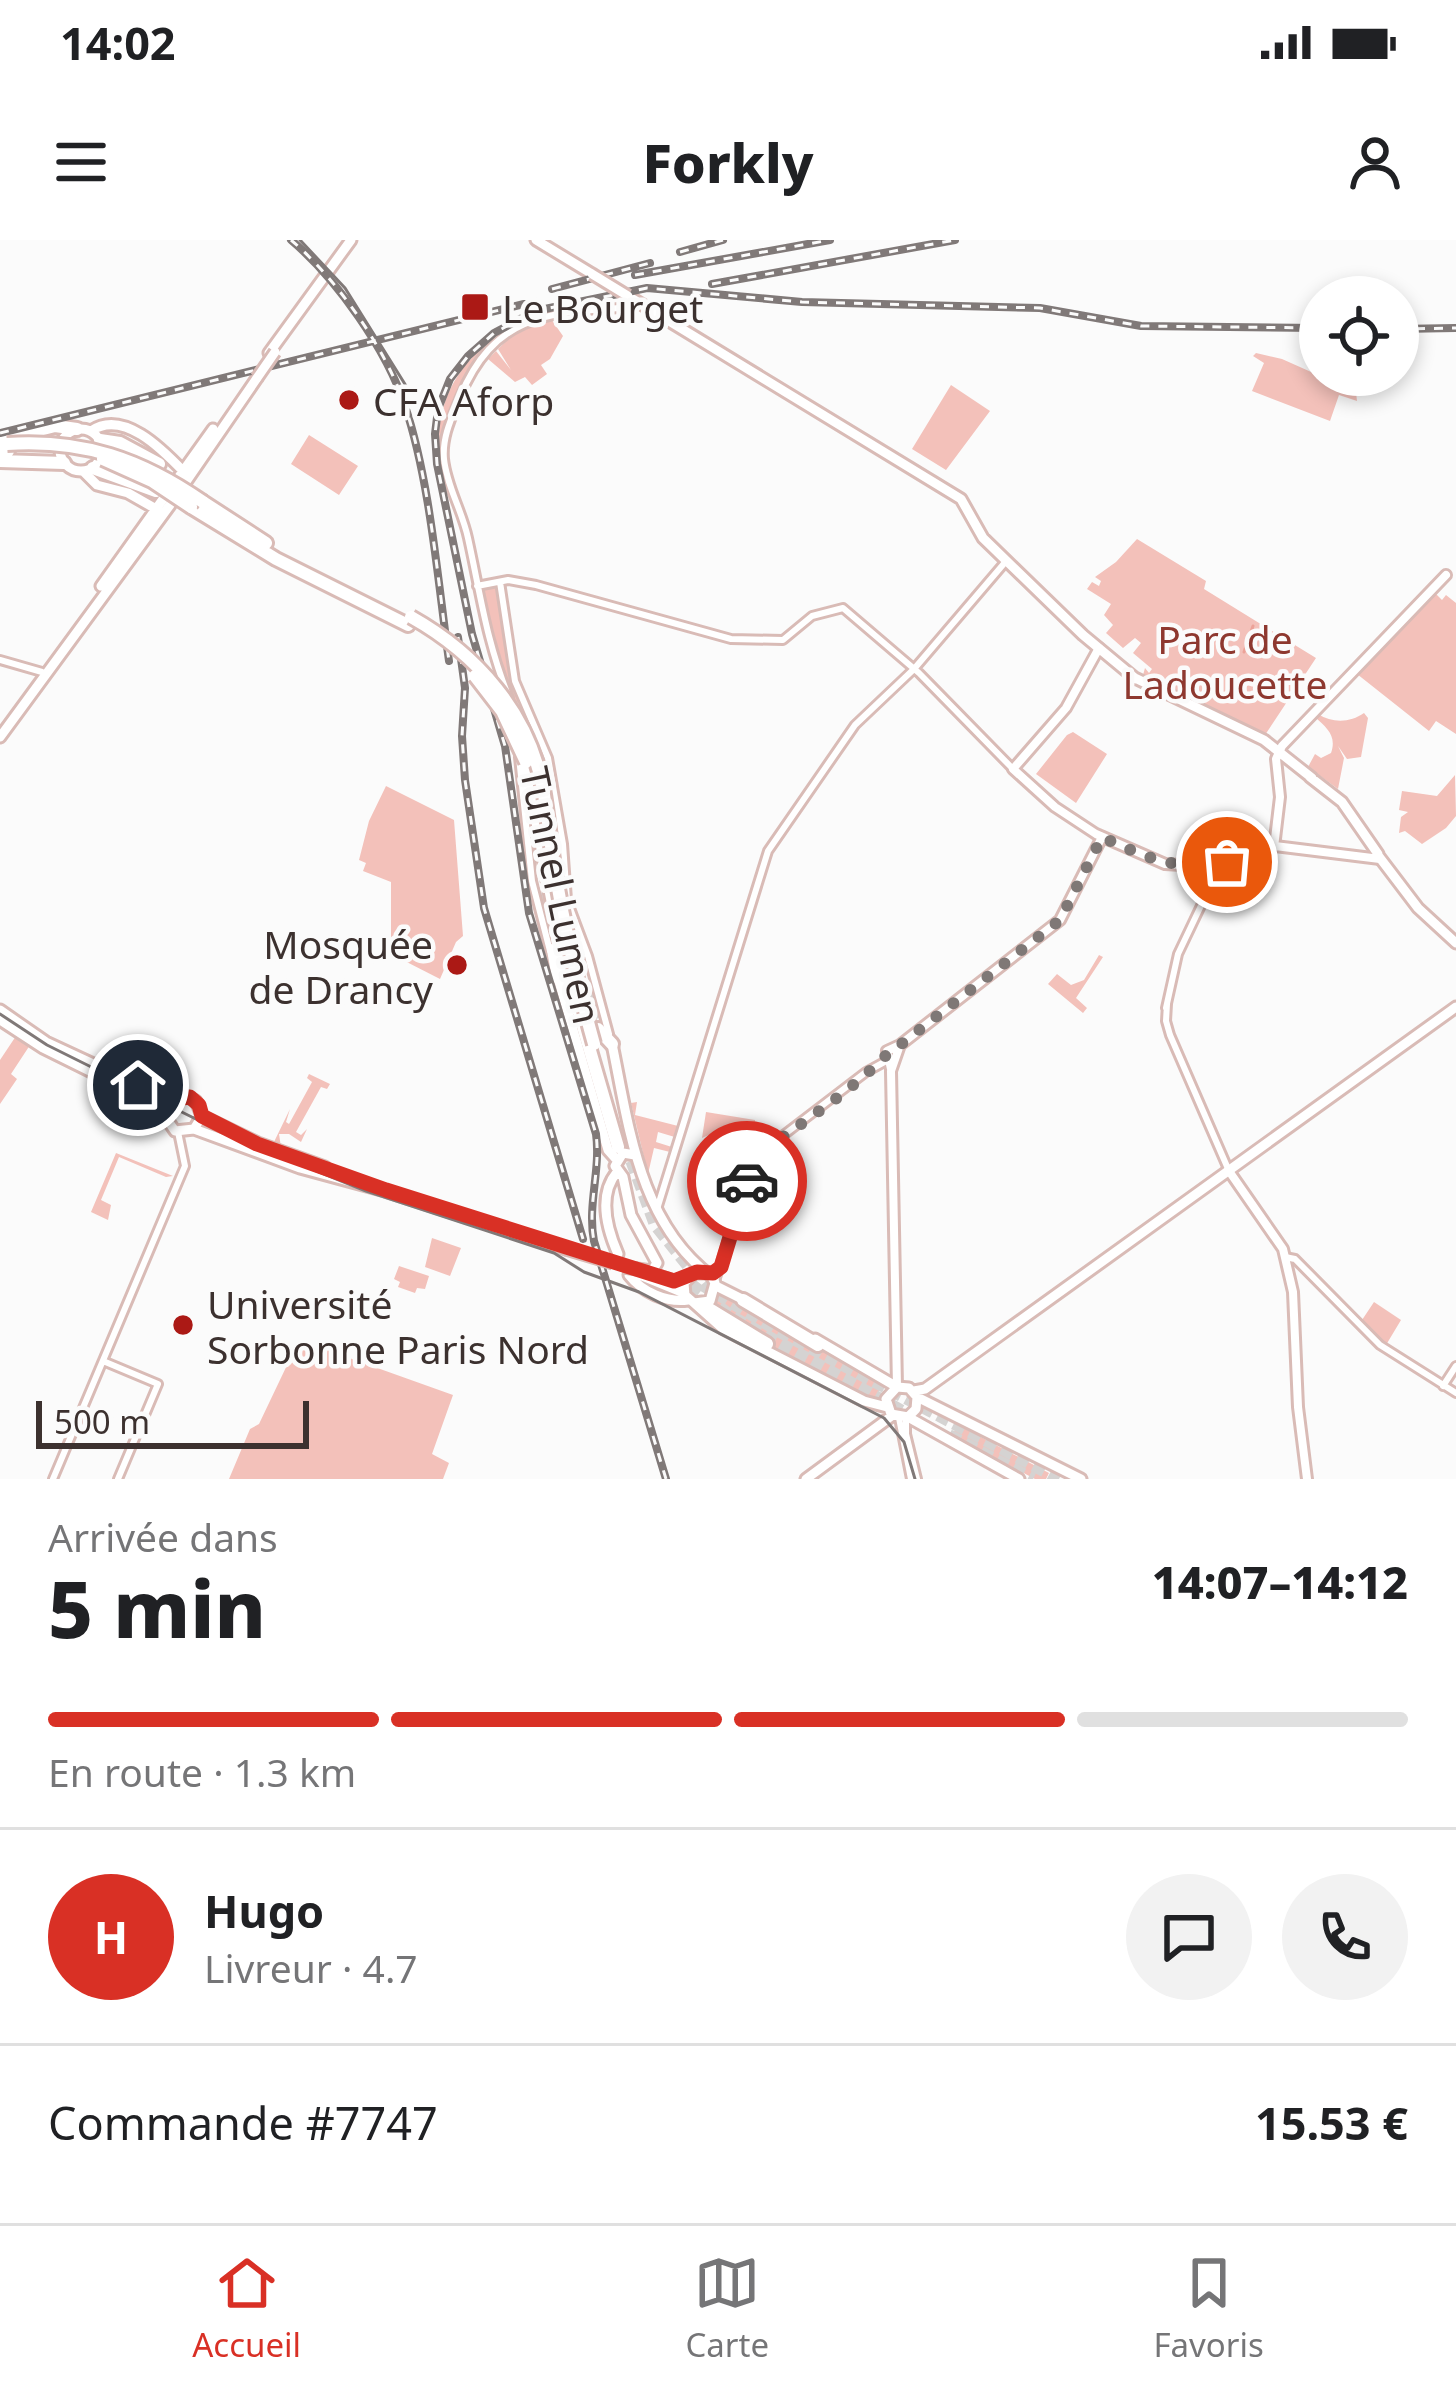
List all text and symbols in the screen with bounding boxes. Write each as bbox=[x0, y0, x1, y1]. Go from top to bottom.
text: 14:02 bbox=[60, 12, 176, 73]
text: Forkly bbox=[642, 125, 814, 199]
icon: menu bbox=[48, 129, 114, 195]
icon: person bbox=[1342, 129, 1408, 195]
map controls bbox=[1299, 276, 1419, 396]
button: locate bbox=[1299, 276, 1419, 396]
place label: Le Bourget bbox=[502, 281, 703, 334]
marker: Le Bourget bbox=[459, 291, 491, 323]
place label: CFA Aforp bbox=[373, 374, 554, 427]
marker: CFA Aforp bbox=[336, 387, 362, 413]
park label: Parc de Ladoucette bbox=[1123, 612, 1327, 710]
street label: Tunnel Lumen bbox=[509, 762, 615, 1028]
pin bbox=[1176, 811, 1278, 913]
icon: bag bbox=[1194, 829, 1260, 895]
place label: Mosquée de Drancy bbox=[248, 917, 433, 1015]
marker: Mosquée de Drancy bbox=[444, 952, 470, 978]
pin bbox=[87, 1034, 189, 1136]
icon: home bbox=[105, 1052, 171, 1118]
courier bbox=[687, 1121, 807, 1241]
icon: car bbox=[714, 1148, 780, 1214]
place label: Université Sorbonne Paris Nord bbox=[207, 1277, 589, 1375]
marker: Université Sorbonne Paris Nord bbox=[170, 1312, 196, 1338]
scale bar bbox=[36, 1395, 309, 1448]
text: 500 m bbox=[54, 1399, 150, 1444]
text: Arrivée dans bbox=[48, 1510, 278, 1563]
text: 14:07–14:12 bbox=[1152, 1551, 1408, 1612]
text: 5 min bbox=[48, 1555, 266, 1661]
text: En route · 1.3 km bbox=[48, 1745, 356, 1798]
button: chat bbox=[1126, 1874, 1252, 2000]
button: phone bbox=[1282, 1874, 1408, 2000]
text: Hugo bbox=[204, 1880, 324, 1941]
text: H bbox=[94, 1906, 128, 1967]
text: Livreur · 4.7 bbox=[204, 1941, 418, 1994]
text: Commande #7747 bbox=[48, 2092, 438, 2153]
text: 15.53 € bbox=[1255, 2092, 1408, 2153]
tab: Accueil bbox=[192, 2250, 301, 2367]
tab: Carte bbox=[685, 2250, 769, 2367]
tab: Favoris bbox=[1153, 2250, 1264, 2367]

